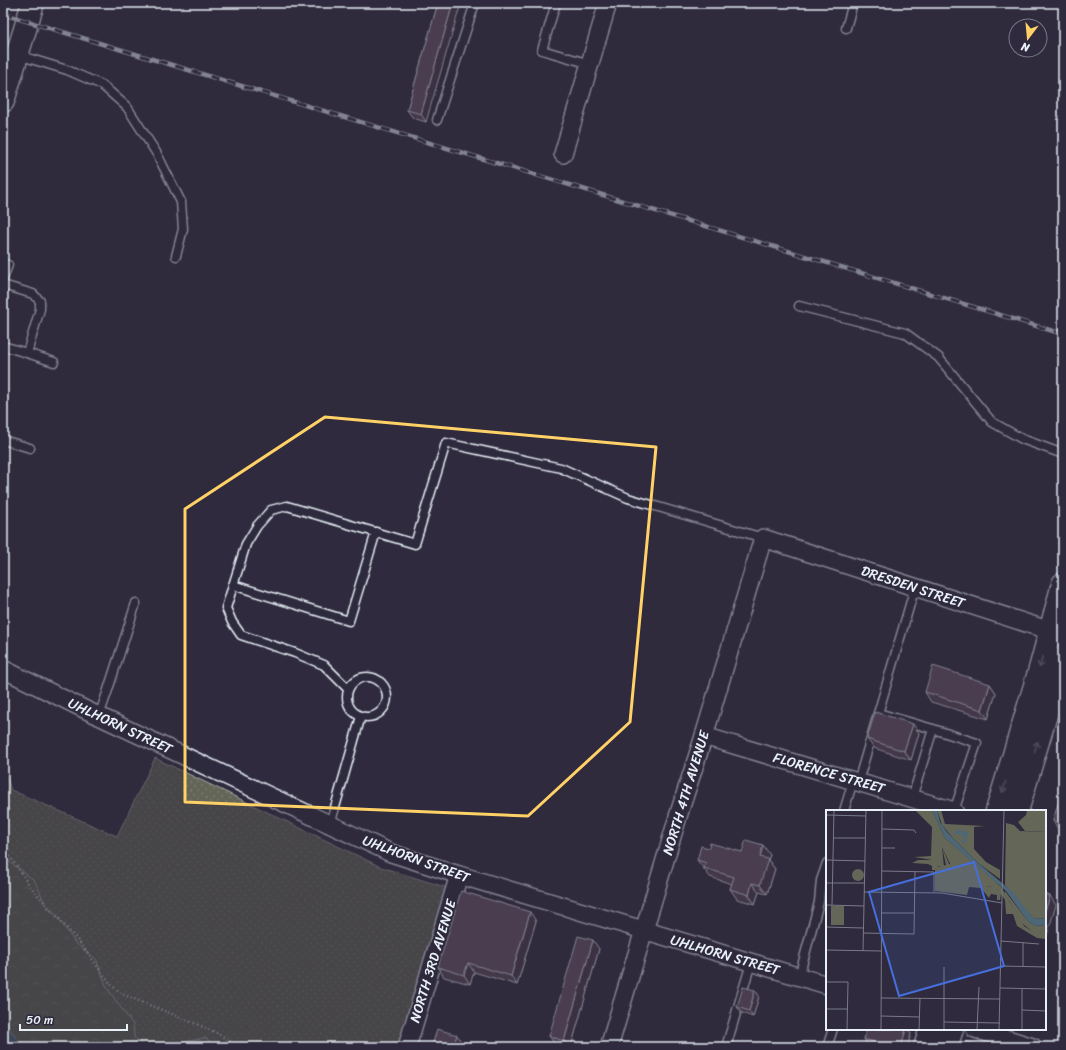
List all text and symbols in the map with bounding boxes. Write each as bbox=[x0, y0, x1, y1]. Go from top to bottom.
north arrow bbox=[1008, 18, 1048, 58]
text: N bbox=[1019, 37, 1033, 58]
street label: DRESDEN STREET bbox=[858, 558, 969, 616]
one-way arrow bbox=[1037, 656, 1045, 669]
street label: UHLHORN STREET bbox=[64, 691, 177, 762]
street label: NORTH 4TH AVENUE bbox=[655, 726, 717, 858]
one-way arrow bbox=[1033, 741, 1040, 754]
street label: FLORENCE STREET bbox=[770, 745, 889, 801]
one-way arrow bbox=[1000, 780, 1007, 793]
inset map bbox=[826, 810, 1046, 1030]
street label: UHLHORN STREET bbox=[359, 828, 474, 890]
street label: NORTH 3RD AVENUE bbox=[402, 895, 464, 1026]
street label: UHLHORN STREET bbox=[667, 927, 784, 983]
scale bar bbox=[20, 1006, 127, 1032]
text: 50 m bbox=[26, 1009, 53, 1031]

